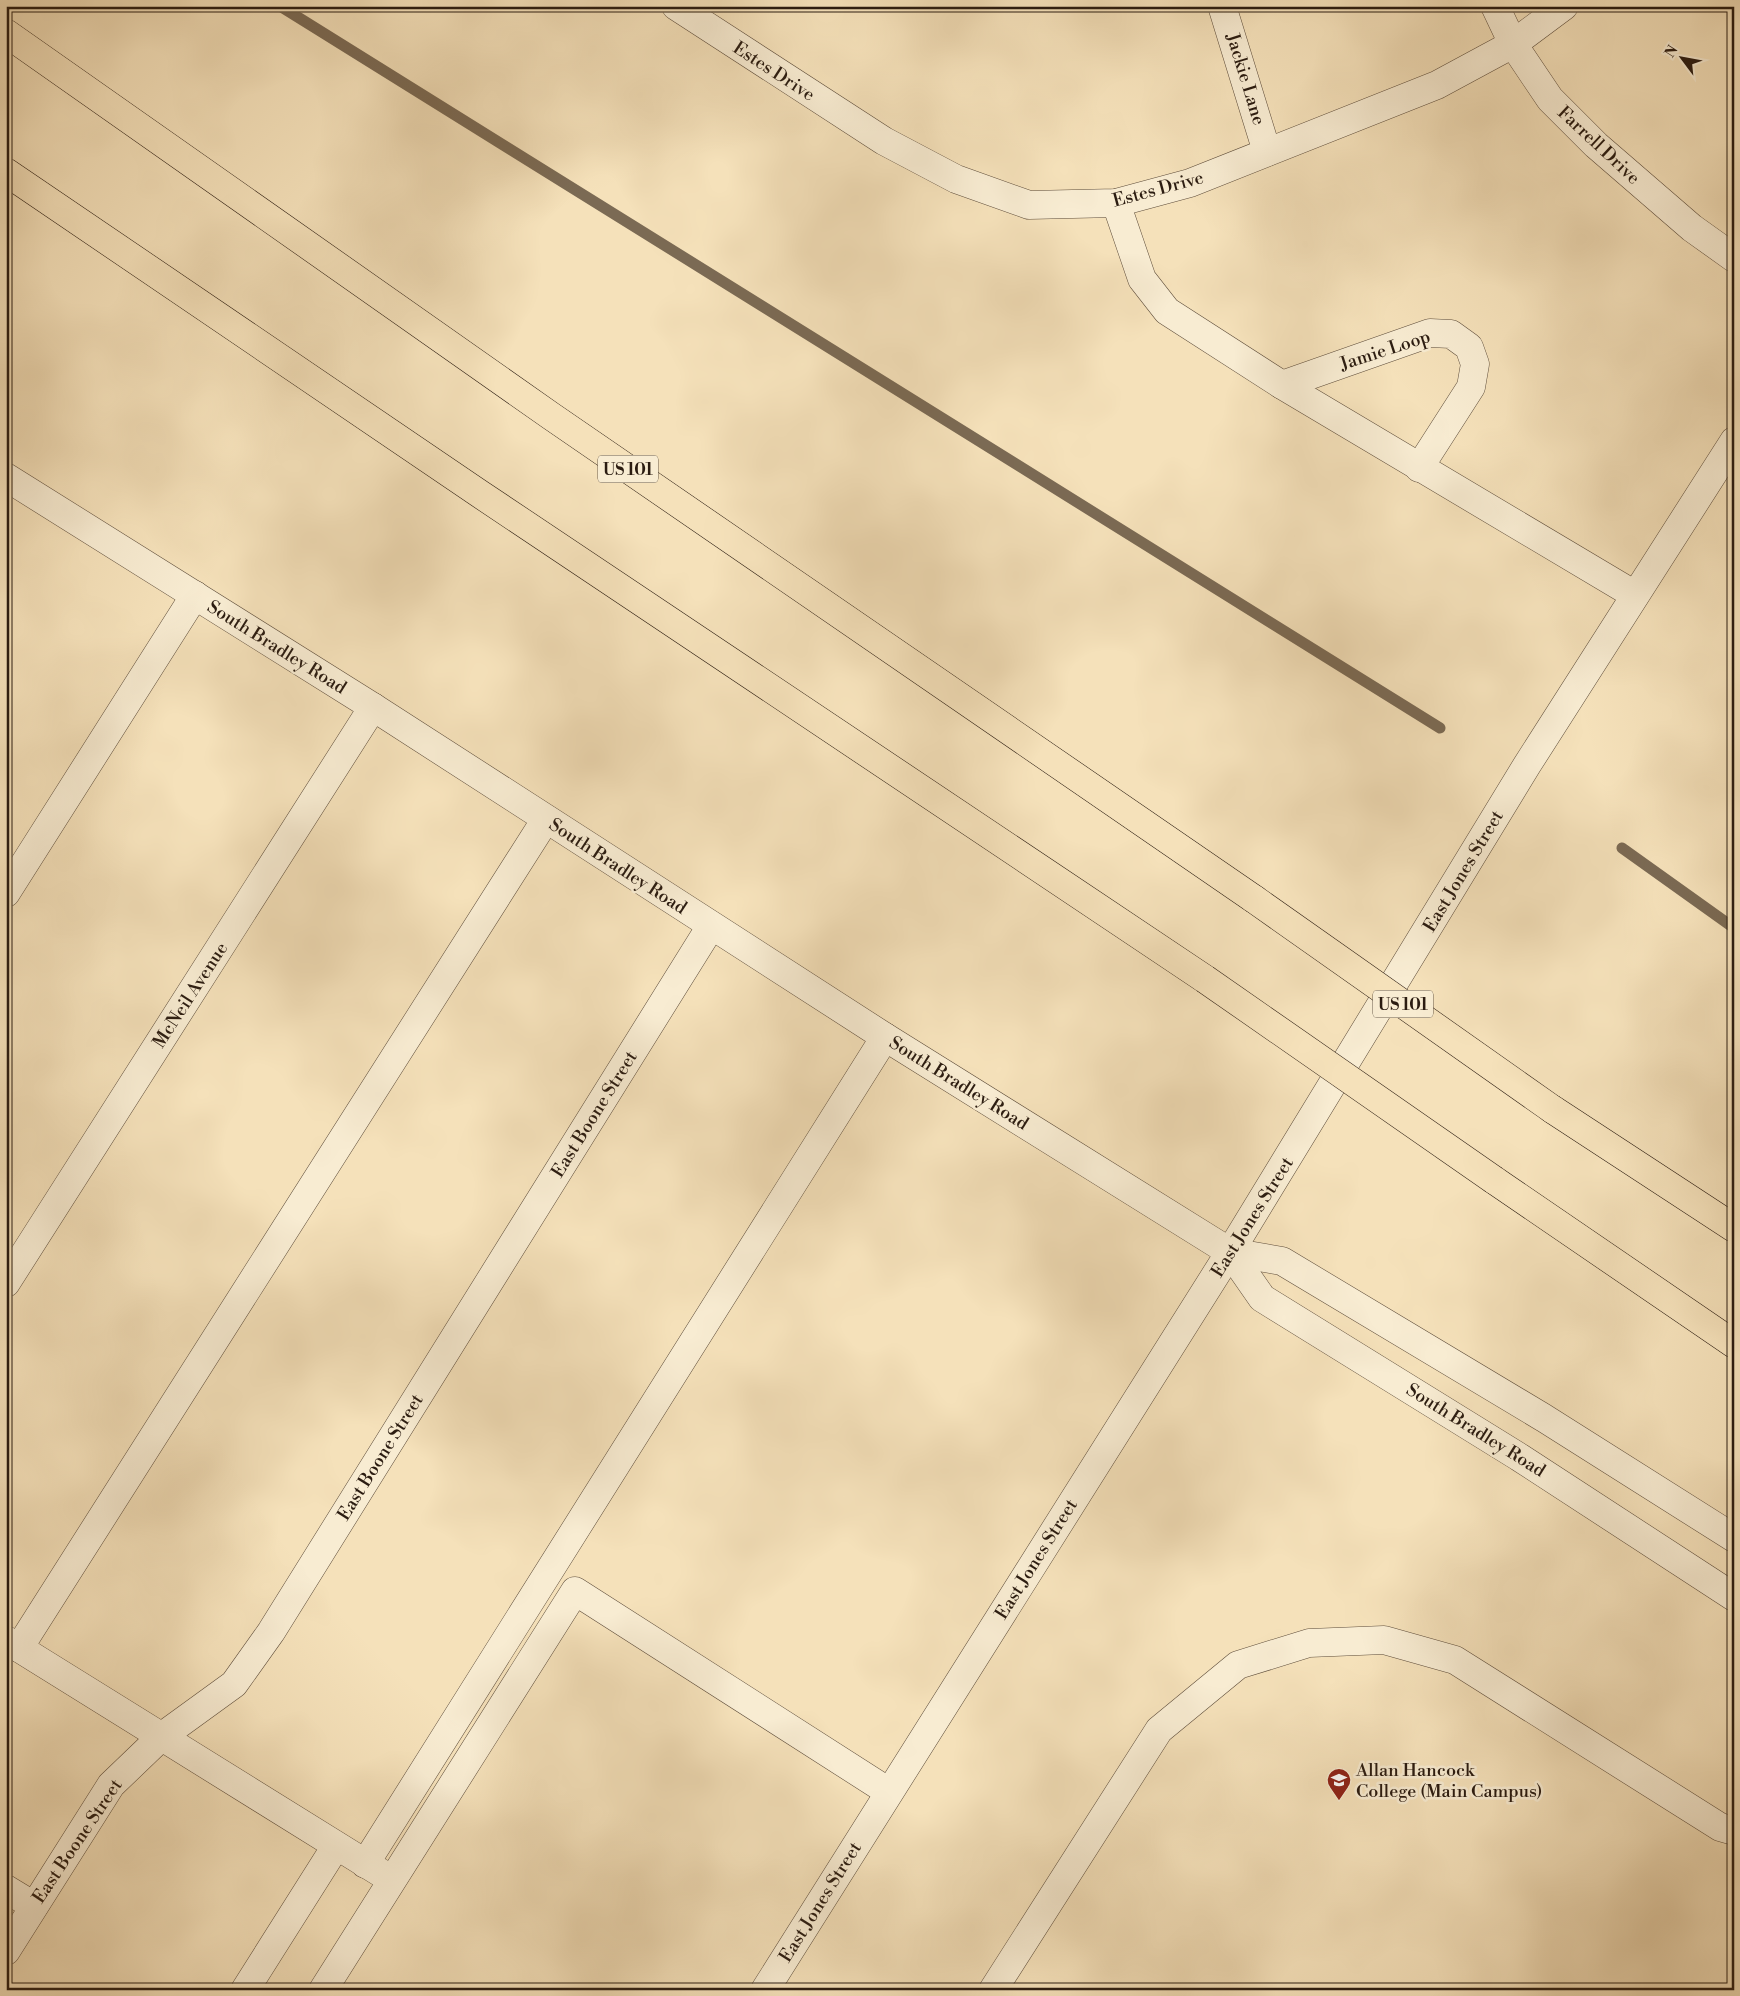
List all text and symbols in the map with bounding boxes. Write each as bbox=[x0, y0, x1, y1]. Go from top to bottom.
street label: Jackie Lane bbox=[1220, 29, 1270, 128]
north arrow bbox=[1658, 32, 1708, 82]
street label: Estes Drive bbox=[728, 36, 819, 106]
text: N bbox=[1661, 42, 1682, 61]
street label: Farrell Drive bbox=[1552, 101, 1645, 190]
street label: Estes Drive bbox=[1110, 166, 1206, 213]
street label: Jamie Loop bbox=[1336, 325, 1433, 376]
road number: US 101 bbox=[598, 456, 658, 482]
street label: South Bradley Road bbox=[203, 595, 351, 700]
street label: East Jones Street bbox=[1418, 806, 1509, 936]
street label: South Bradley Road bbox=[544, 813, 692, 920]
street label: McNeil Avenue bbox=[148, 938, 233, 1053]
road number: US 101 bbox=[1373, 991, 1433, 1018]
street label: South Bradley Road bbox=[885, 1031, 1033, 1136]
street label: East Boone Street bbox=[546, 1046, 643, 1182]
street label: East Jones Street bbox=[1206, 1152, 1299, 1282]
street label: South Bradley Road bbox=[1402, 1378, 1550, 1483]
street label: East Boone Street bbox=[332, 1389, 429, 1525]
street label: East Jones Street bbox=[990, 1494, 1083, 1624]
place label: Allan Hancock College (Main Campus) bbox=[1355, 1759, 1542, 1803]
school or university icon: Allan Hancock College (Main Campus) bbox=[1326, 1767, 1352, 1801]
street label: East Boone Street bbox=[27, 1774, 128, 1908]
street label: East Jones Street bbox=[774, 1837, 867, 1967]

